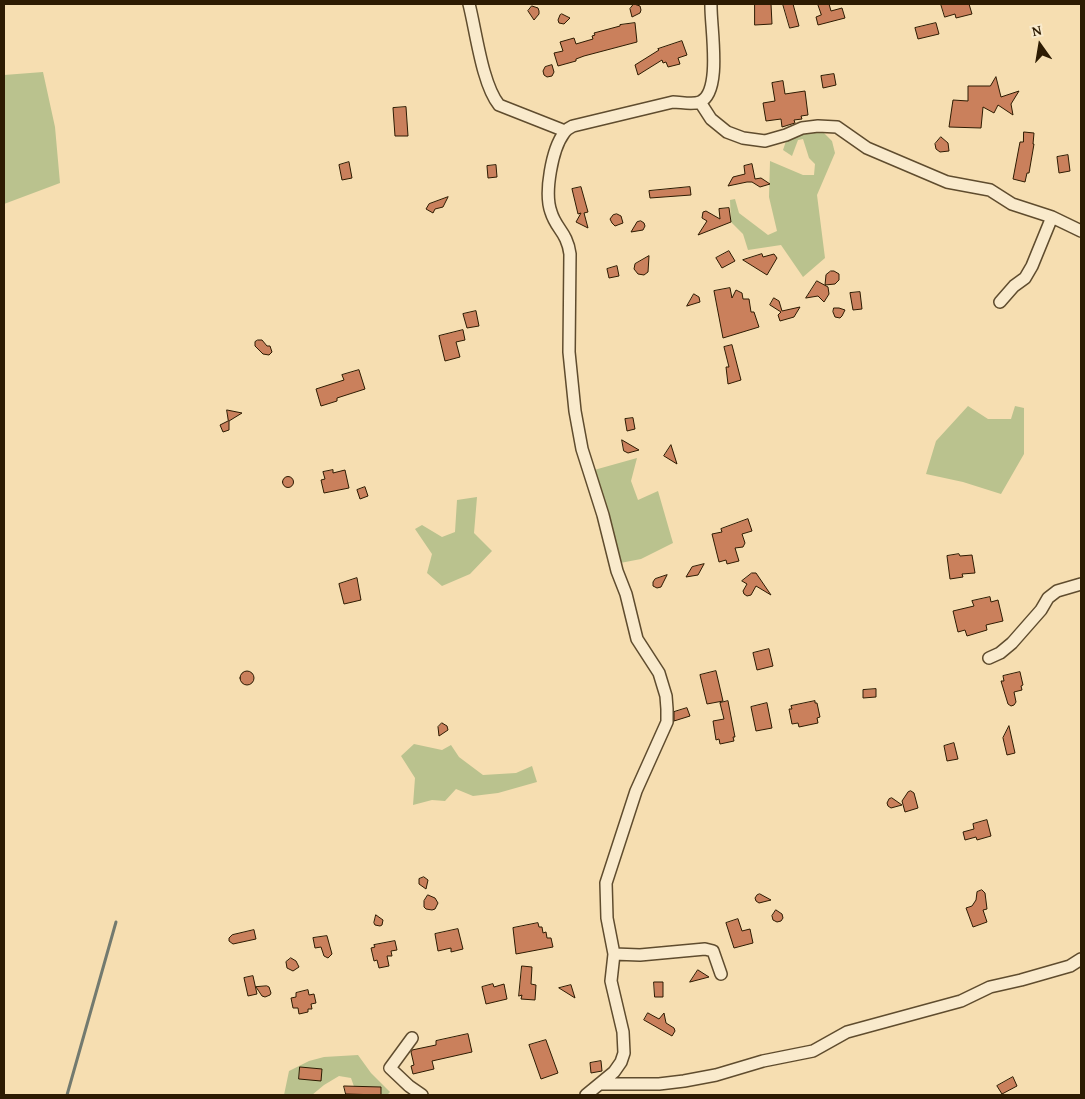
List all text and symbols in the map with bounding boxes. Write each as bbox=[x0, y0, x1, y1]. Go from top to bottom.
north arrow bbox=[1015, 20, 1065, 70]
text: N bbox=[1030, 20, 1043, 41]

